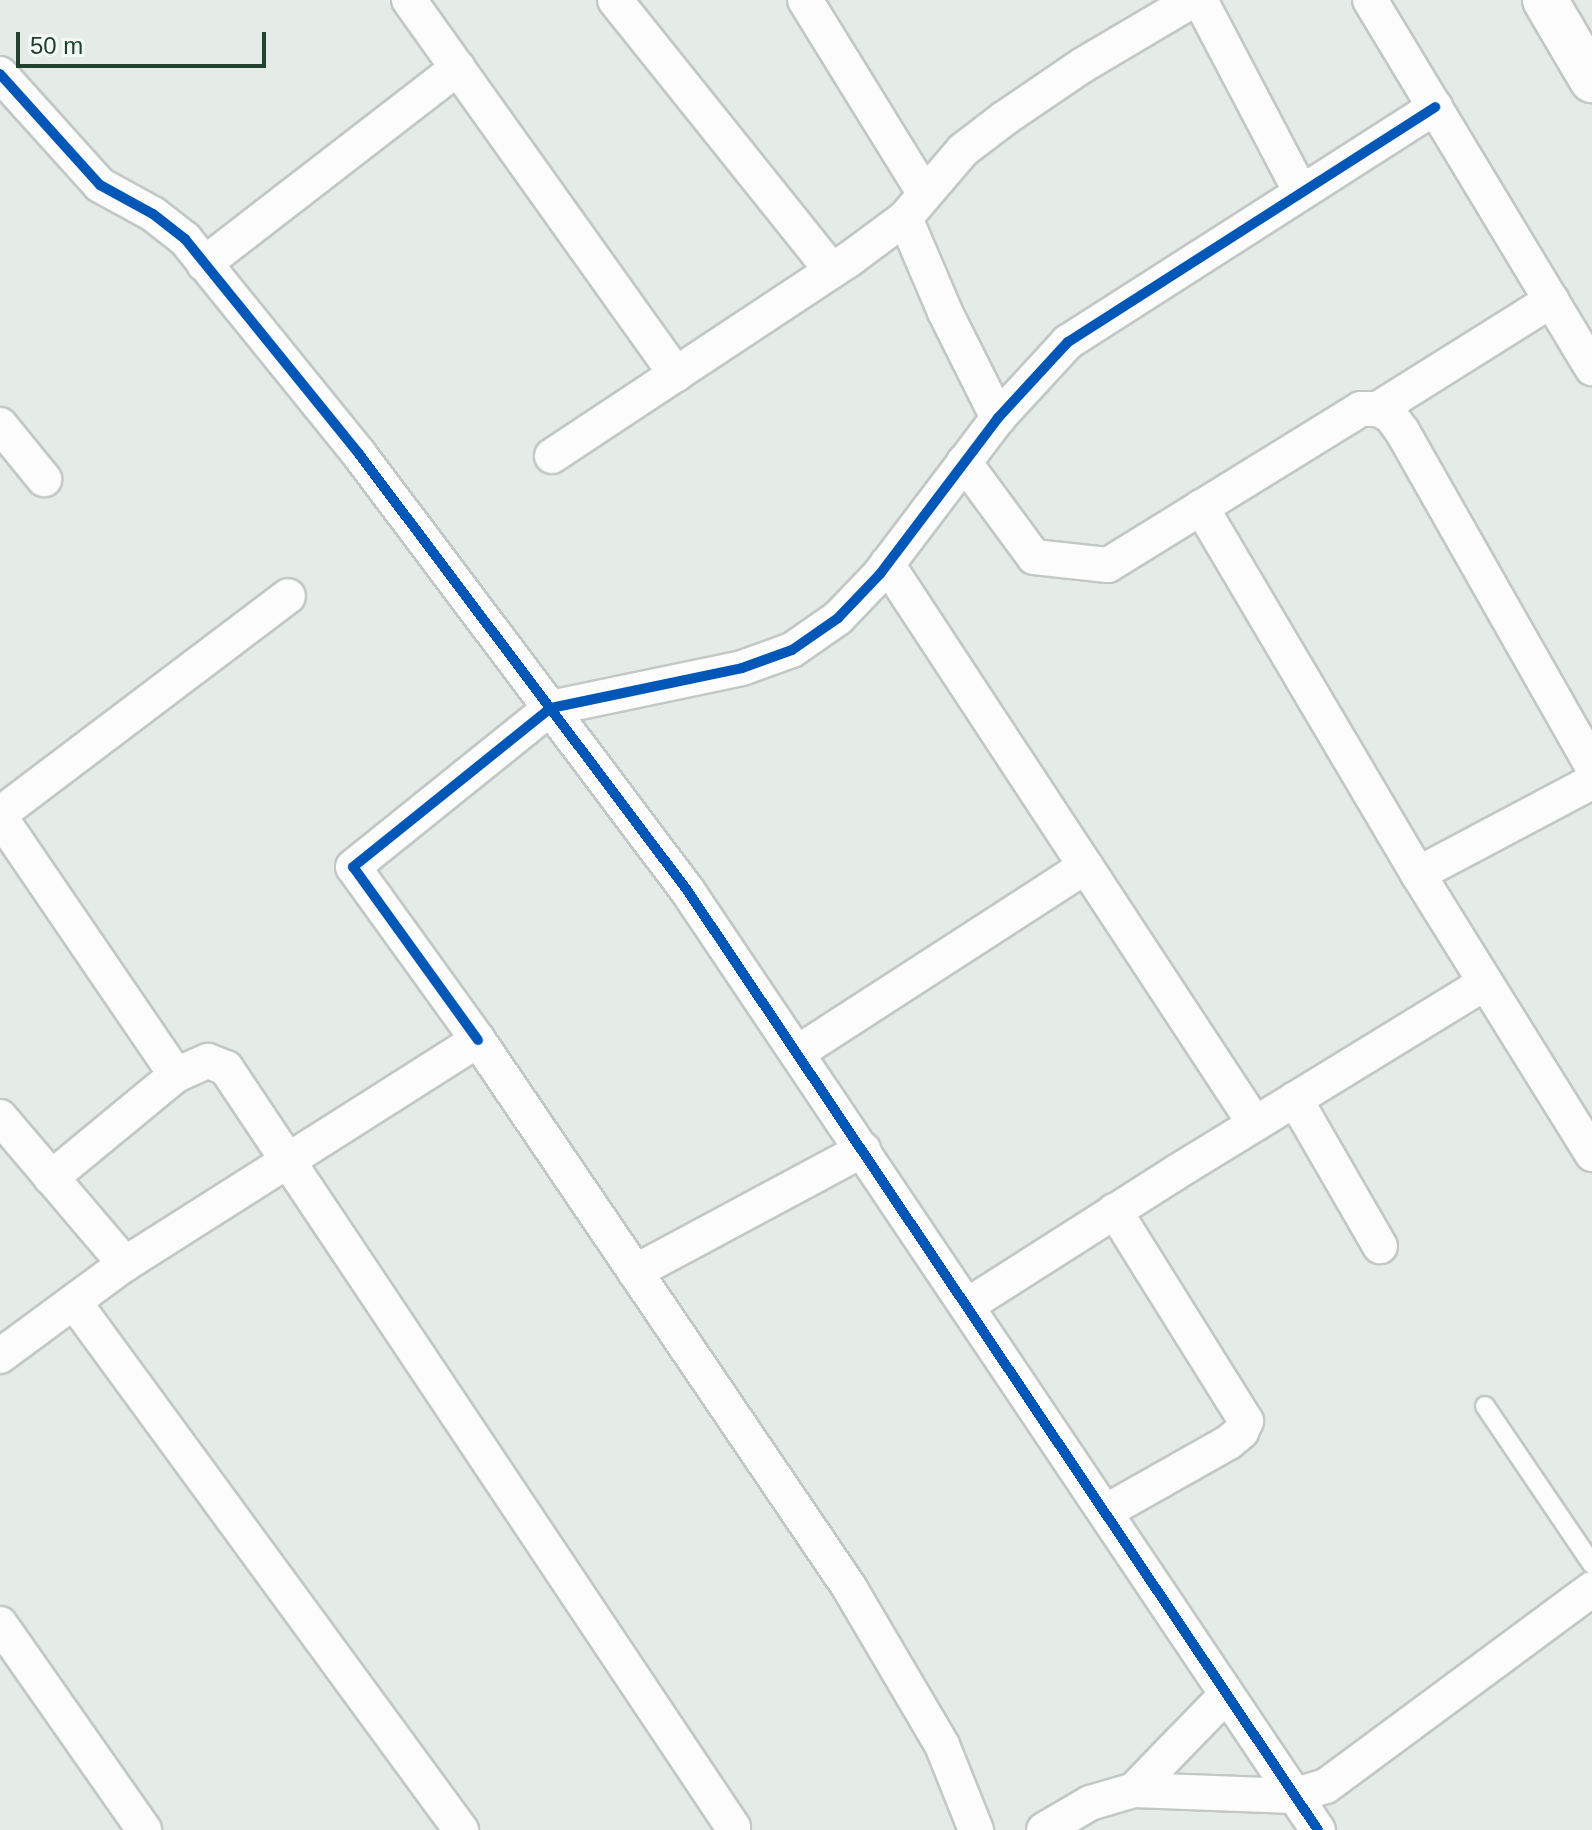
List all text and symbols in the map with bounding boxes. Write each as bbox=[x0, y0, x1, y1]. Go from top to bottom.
scale bar bbox=[20, 16, 270, 66]
text: 50 m bbox=[30, 32, 83, 59]

